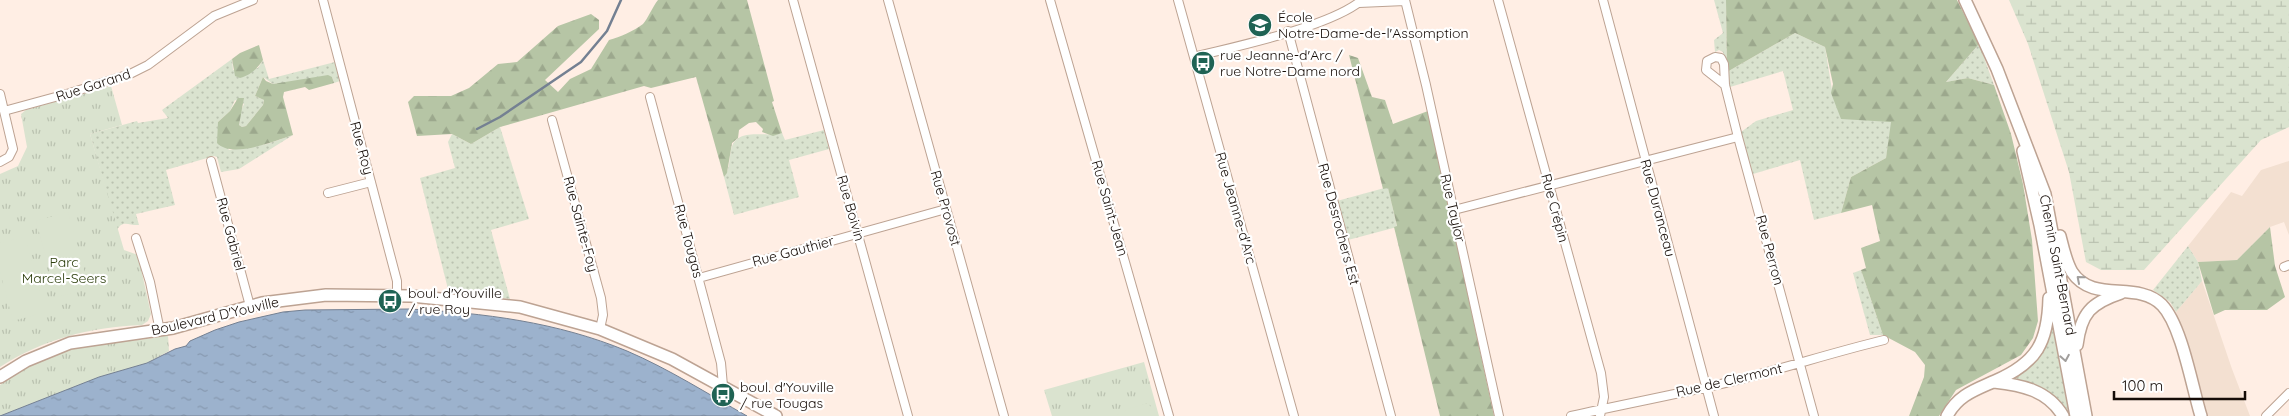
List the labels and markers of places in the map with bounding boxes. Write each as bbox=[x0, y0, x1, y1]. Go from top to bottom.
place label: École Notre-Dame-de-l'Assomption bbox=[1278, 8, 1469, 42]
school or university icon: École Notre-Dame-de-l'Assomption bbox=[1247, 12, 1273, 38]
place label: rue Jeanne-d'Arc / rue Notre-Dame nord bbox=[1220, 46, 1360, 80]
bus stop icon: rue Jeanne-d'Arc / rue Notre-Dame nord bbox=[1190, 50, 1216, 76]
place label: boul. d'Youville / rue Roy bbox=[408, 284, 502, 318]
bus stop icon: boul. d'Youville / rue Roy bbox=[377, 288, 403, 314]
place label: boul. d'Youville / rue Tougas bbox=[740, 378, 834, 412]
bus stop icon: boul. d'Youville / rue Tougas bbox=[710, 382, 736, 408]

